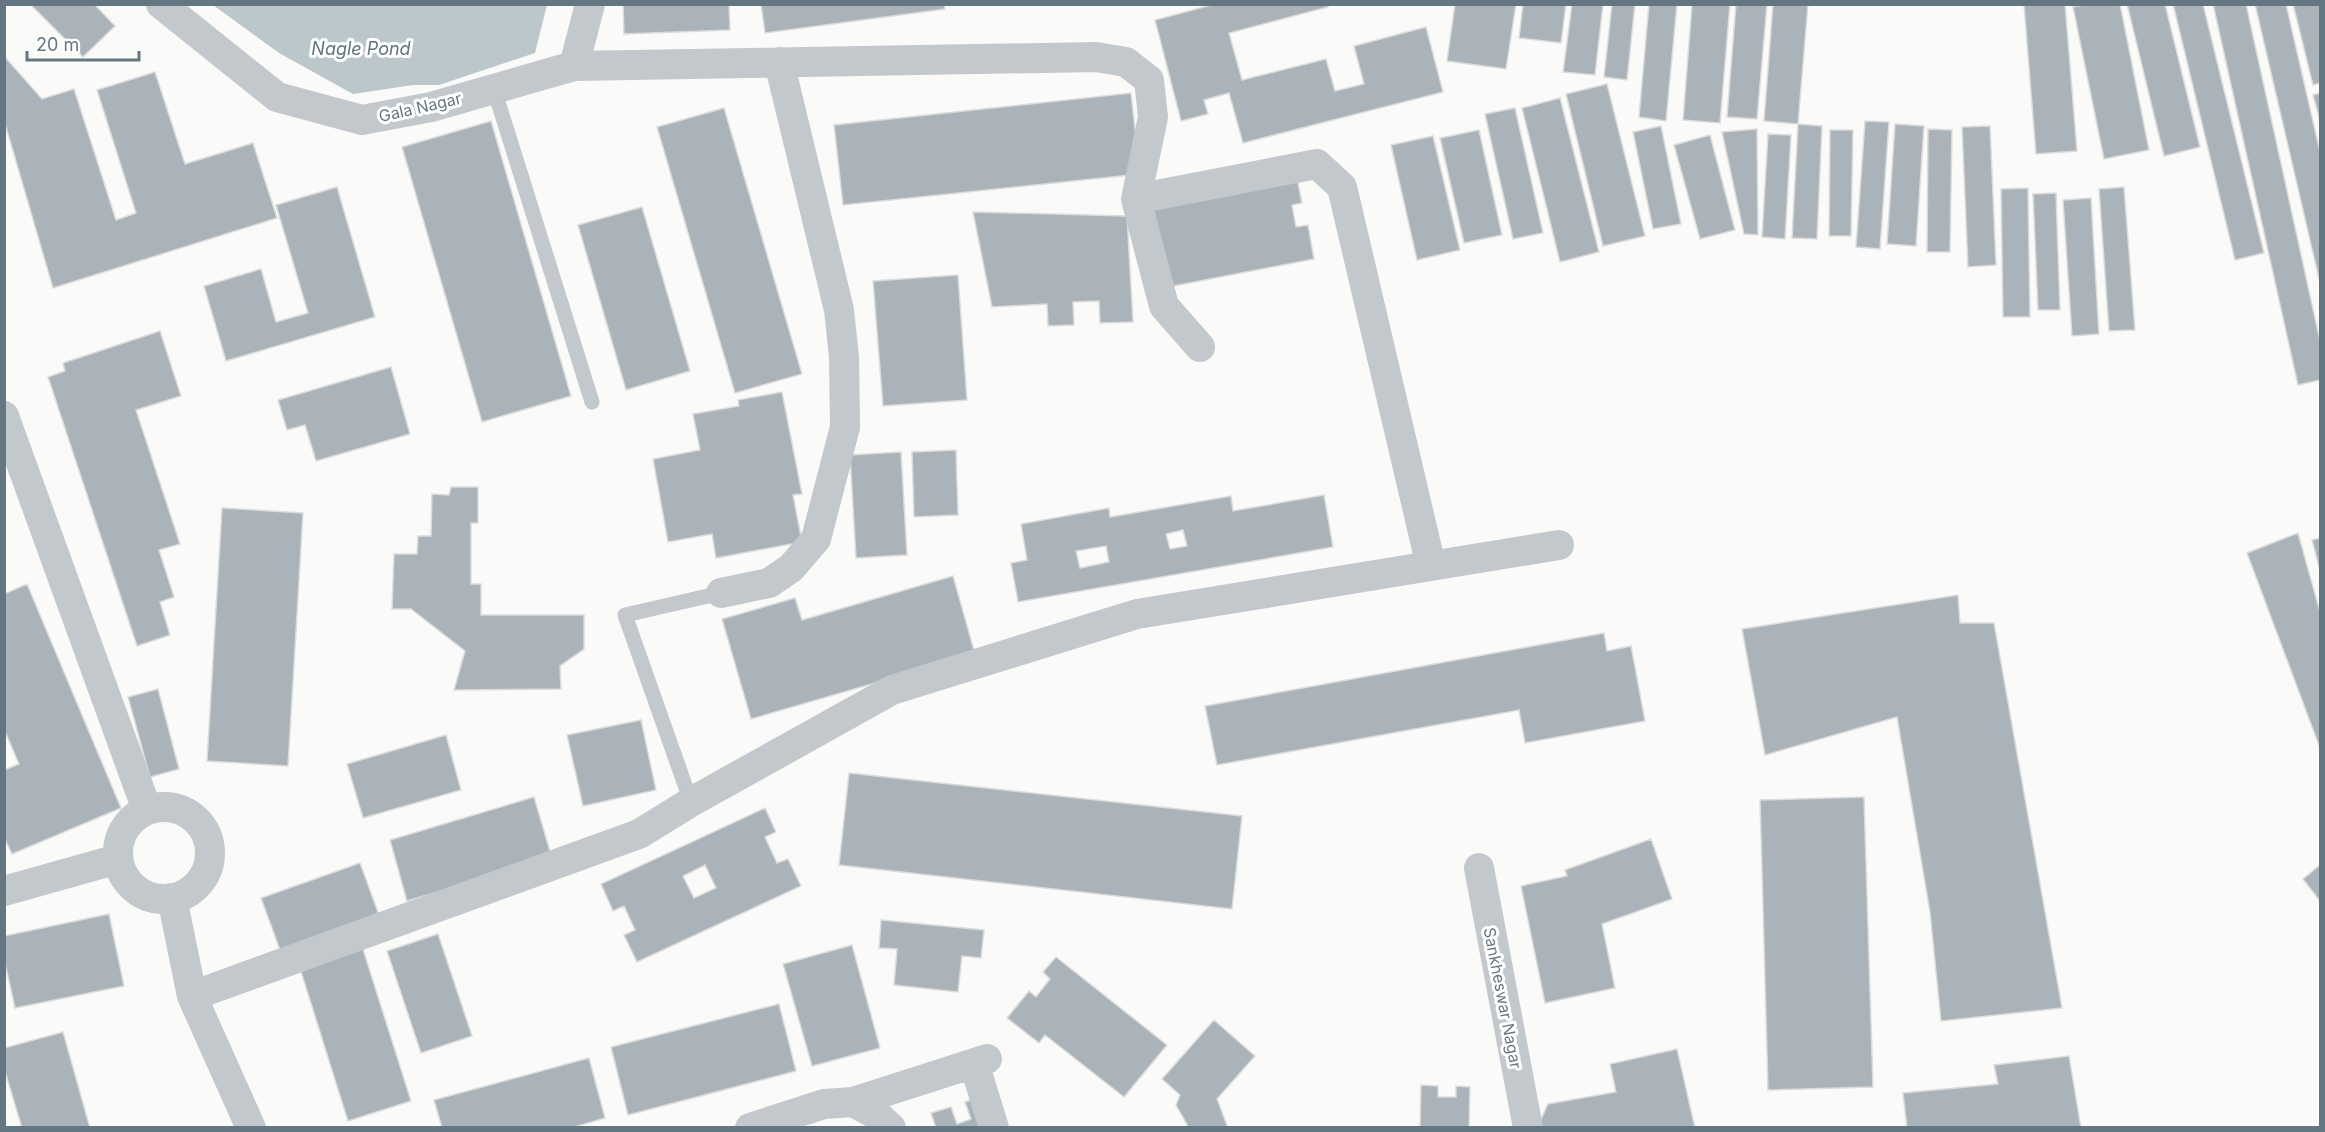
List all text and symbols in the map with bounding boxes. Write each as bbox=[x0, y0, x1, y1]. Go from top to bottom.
scale bar bbox=[27, 24, 140, 62]
text: 20 m bbox=[36, 34, 79, 55]
water label: Nagle Pond bbox=[311, 38, 411, 59]
street label: Gala Nagar bbox=[377, 88, 463, 126]
street label: Sankheswar Nagar bbox=[1480, 926, 1526, 1070]

